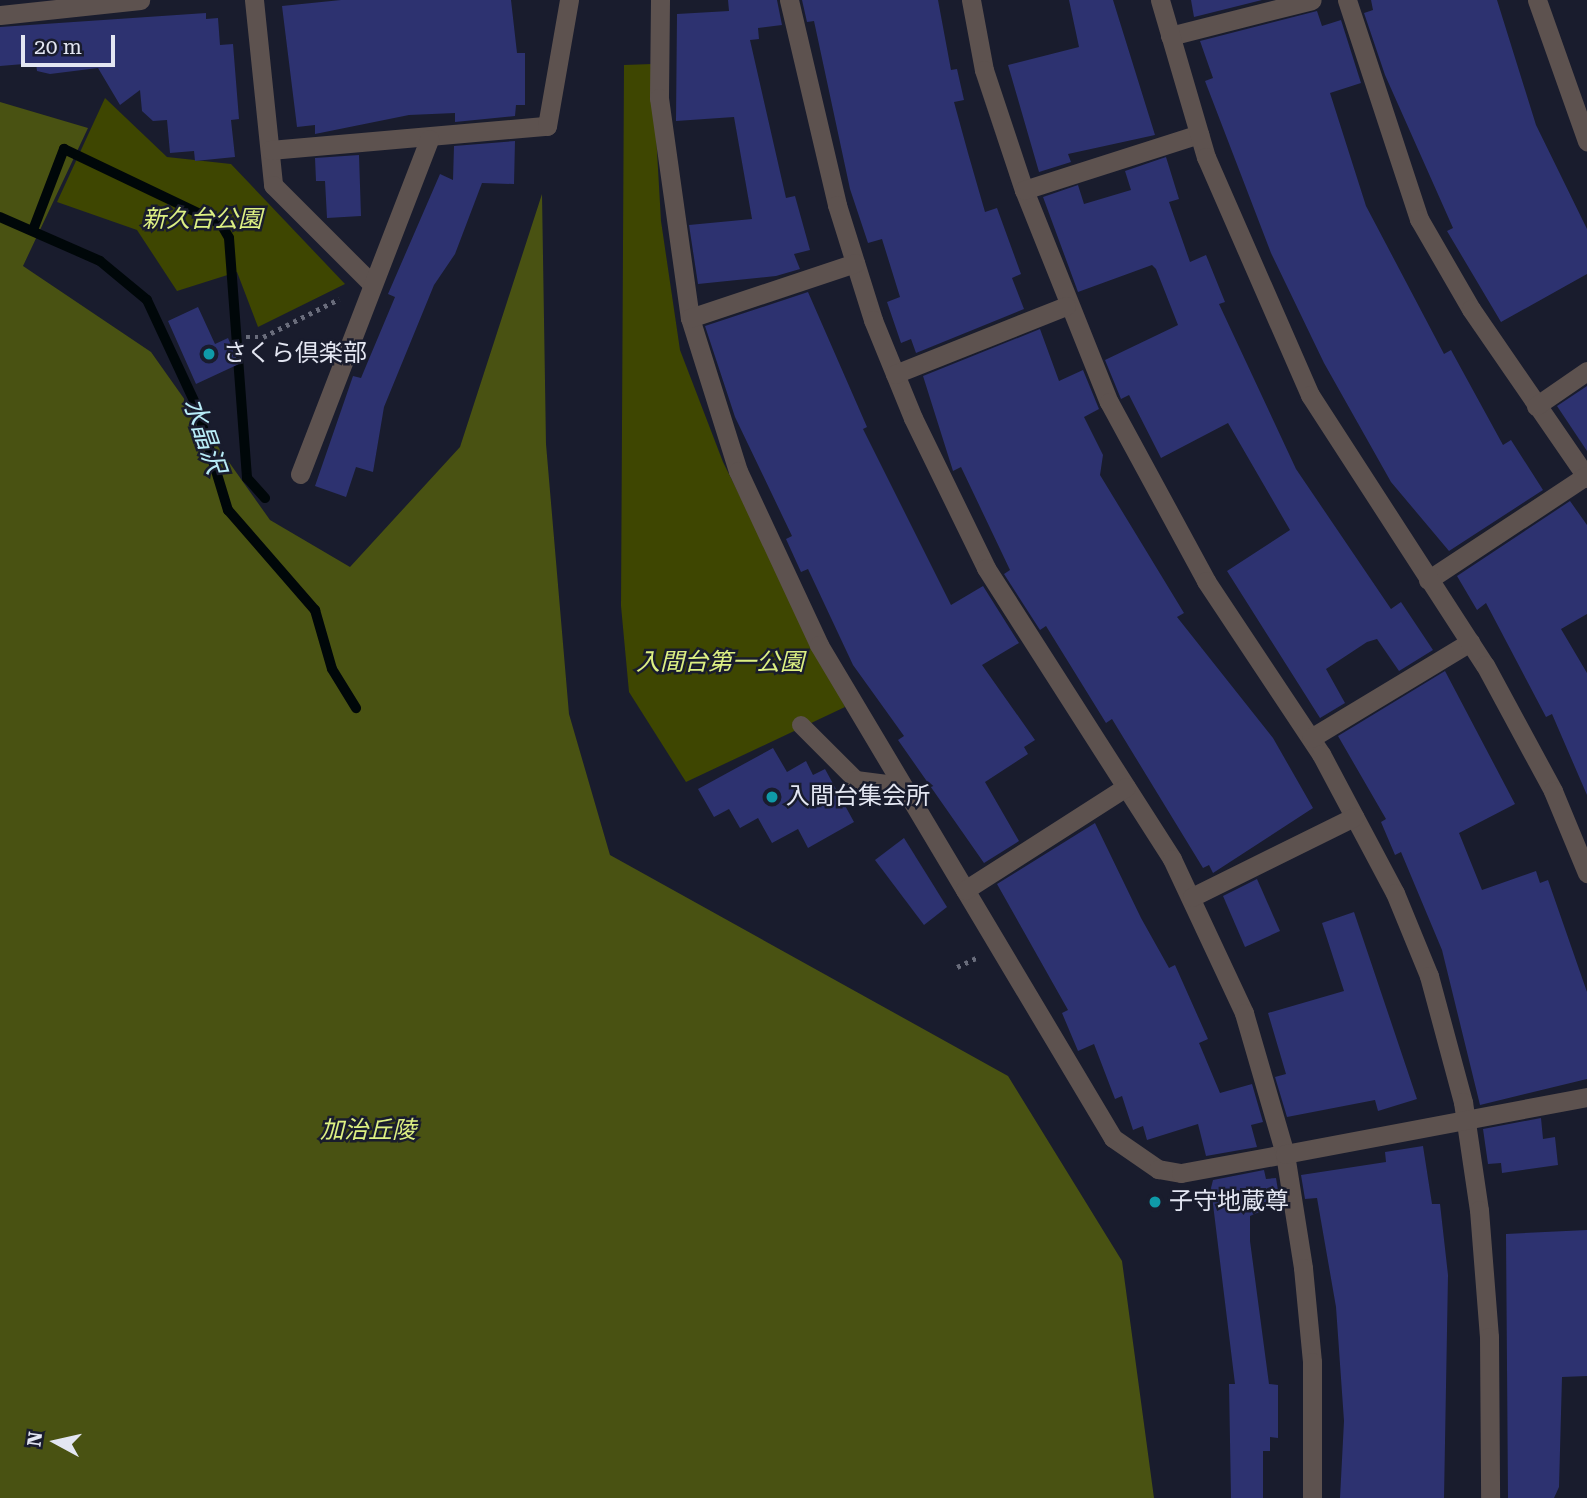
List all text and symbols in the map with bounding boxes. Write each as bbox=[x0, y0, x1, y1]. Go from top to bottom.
scale bar bbox=[24, 21, 119, 65]
text: 20 m bbox=[34, 35, 82, 59]
park label: 新久台公園 bbox=[142, 206, 262, 234]
place label: さくら倶楽部 bbox=[223, 340, 367, 368]
marker: さくら倶楽部 bbox=[201, 346, 217, 362]
water label: 水晶沢 bbox=[177, 394, 231, 478]
park label: 入間台第一公園 bbox=[636, 649, 804, 677]
place label: 入間台集会所 bbox=[786, 783, 930, 811]
marker: 入間台集会所 bbox=[764, 789, 780, 805]
park label: 加治丘陵 bbox=[320, 1117, 416, 1145]
place label: 子守地蔵尊 bbox=[1169, 1188, 1289, 1216]
marker: 子守地蔵尊 bbox=[1147, 1194, 1163, 1210]
north arrow bbox=[21, 1407, 91, 1477]
text: N bbox=[22, 1430, 47, 1448]

